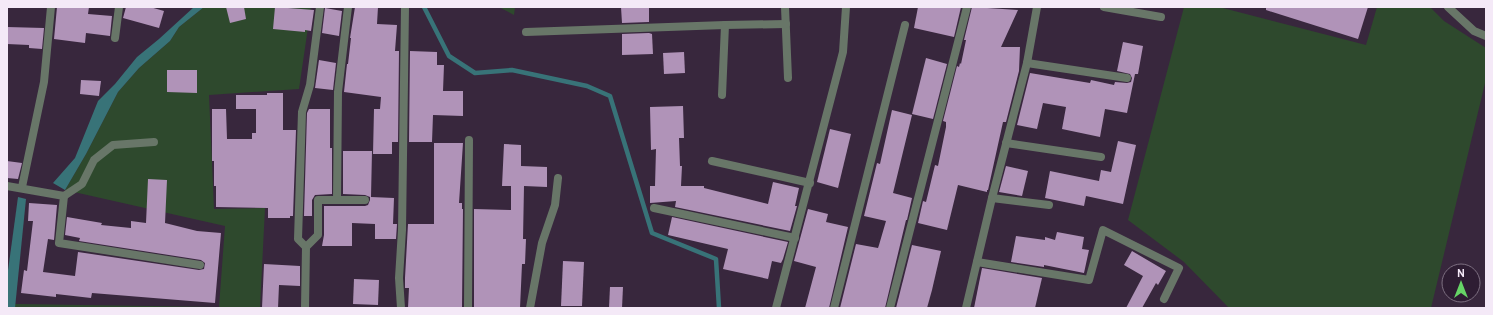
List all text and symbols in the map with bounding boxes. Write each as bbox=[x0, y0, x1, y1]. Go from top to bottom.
north arrow bbox=[1441, 263, 1481, 303]
text: N bbox=[1457, 267, 1465, 281]

